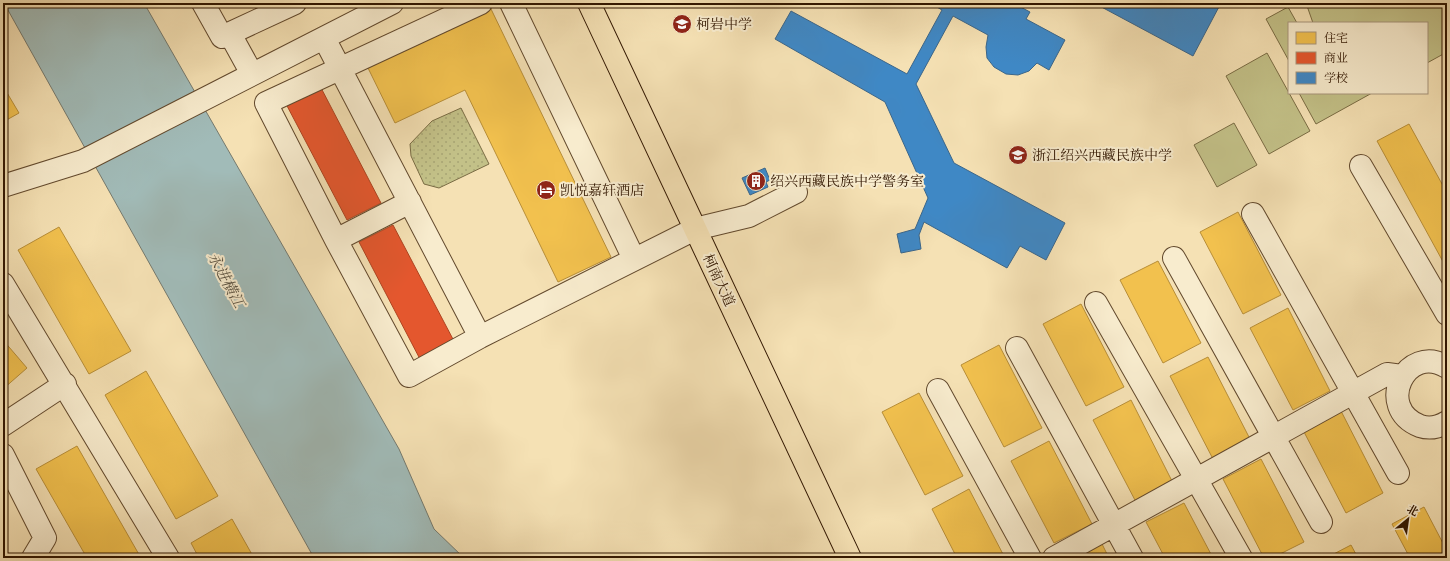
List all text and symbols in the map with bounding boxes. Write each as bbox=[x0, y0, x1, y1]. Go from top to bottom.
school or university icon: 柯岩中学 bbox=[671, 13, 693, 35]
place label: 柯岩中学 bbox=[696, 16, 752, 33]
legend bbox=[1288, 22, 1428, 94]
text: 住宅 bbox=[1324, 31, 1348, 45]
text: 商业 bbox=[1324, 51, 1348, 65]
text: 学校 bbox=[1324, 71, 1348, 85]
school or university icon: 浙江绍兴西藏民族中学 bbox=[1007, 144, 1029, 166]
place label: 浙江绍兴西藏民族中学 bbox=[1032, 147, 1172, 164]
building icon: 绍兴西藏民族中学警务室 bbox=[745, 170, 767, 192]
place label: 绍兴西藏民族中学警务室 bbox=[770, 173, 924, 190]
hotel icon: 凯悦嘉轩酒店 bbox=[535, 179, 557, 201]
place label: 凯悦嘉轩酒店 bbox=[560, 182, 644, 199]
water label: 永进横江 bbox=[204, 249, 249, 312]
street label: 柯南大道 bbox=[699, 251, 738, 309]
north arrow bbox=[1388, 499, 1428, 539]
text: 北 bbox=[1405, 502, 1421, 519]

